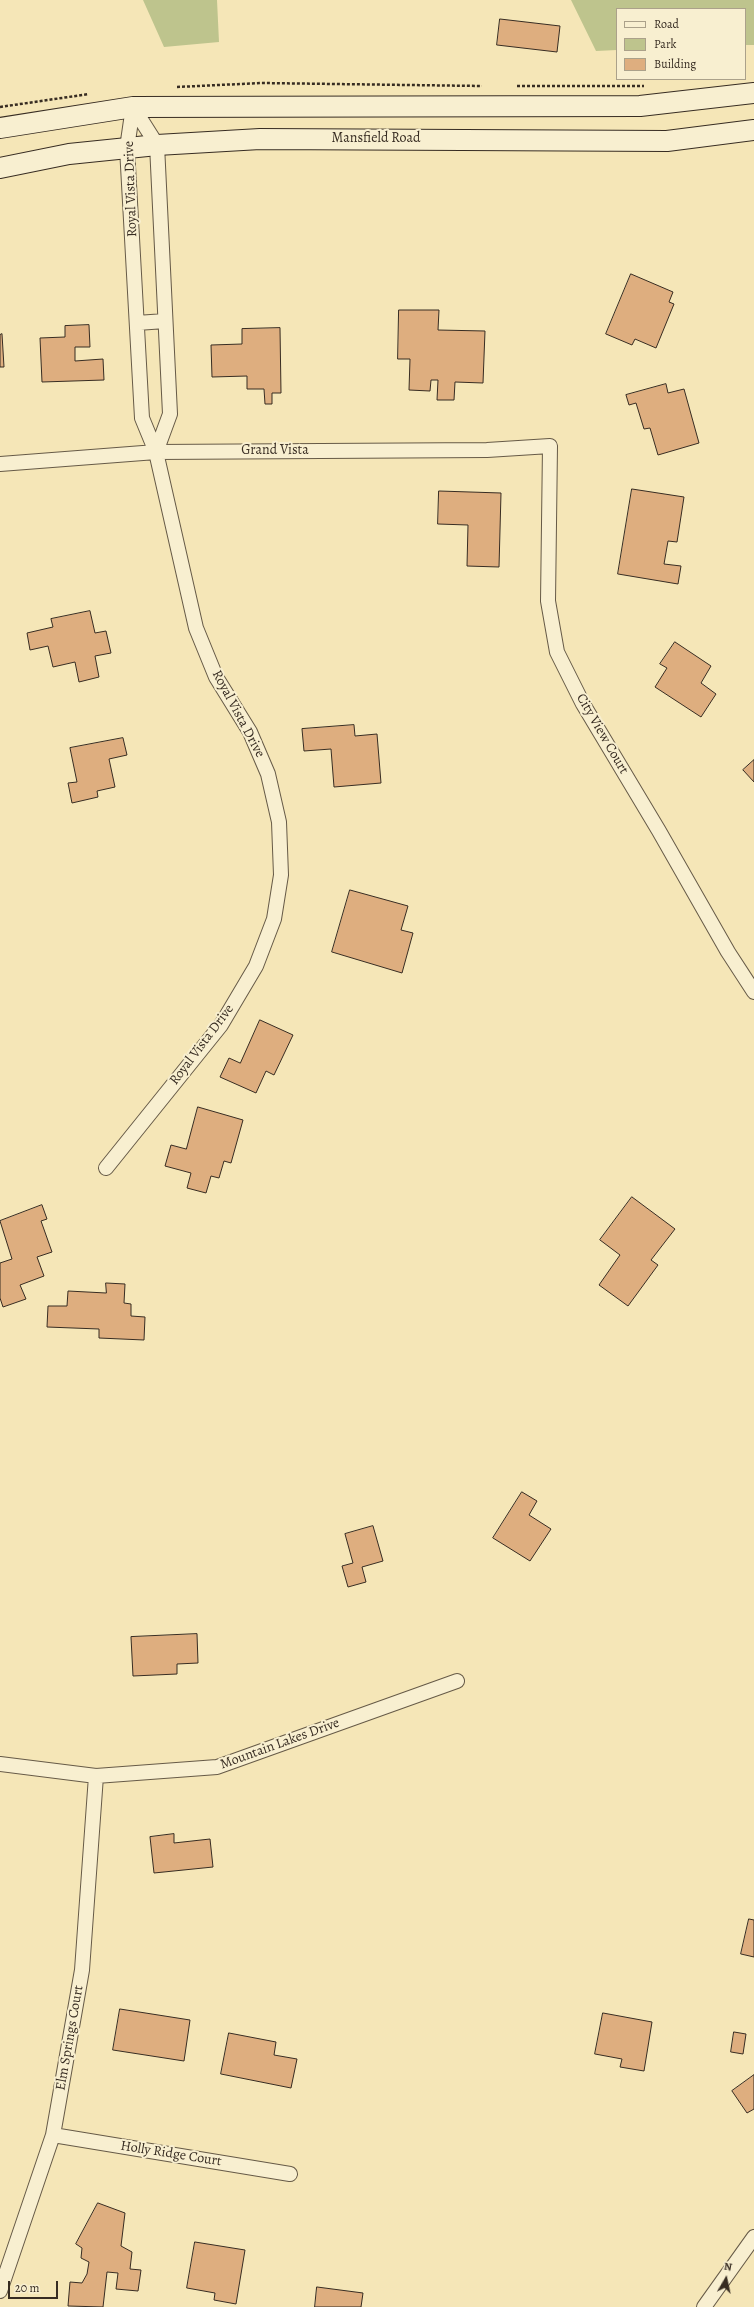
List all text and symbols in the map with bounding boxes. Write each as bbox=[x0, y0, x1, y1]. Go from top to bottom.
legend bbox=[616, 8, 746, 80]
text: Road bbox=[654, 16, 679, 32]
text: Park bbox=[654, 36, 677, 52]
text: Building bbox=[654, 56, 696, 72]
street label: Mansfield Road bbox=[332, 131, 420, 147]
street label: Royal Vista Drive bbox=[121, 140, 141, 238]
street label: Grand Vista bbox=[241, 443, 309, 459]
street label: Royal Vista Drive bbox=[208, 667, 268, 761]
street label: City View Court bbox=[572, 691, 632, 777]
street label: Royal Vista Drive bbox=[166, 1001, 238, 1089]
street label: Mountain Lakes Drive bbox=[218, 1715, 342, 1773]
street label: Elm Springs Court bbox=[52, 1984, 88, 2092]
street label: Holly Ridge Court bbox=[119, 2138, 223, 2170]
north arrow bbox=[706, 2259, 746, 2299]
text: N bbox=[723, 2259, 733, 2275]
scale bar bbox=[10, 2273, 60, 2299]
text: 20 m bbox=[15, 2280, 39, 2296]

